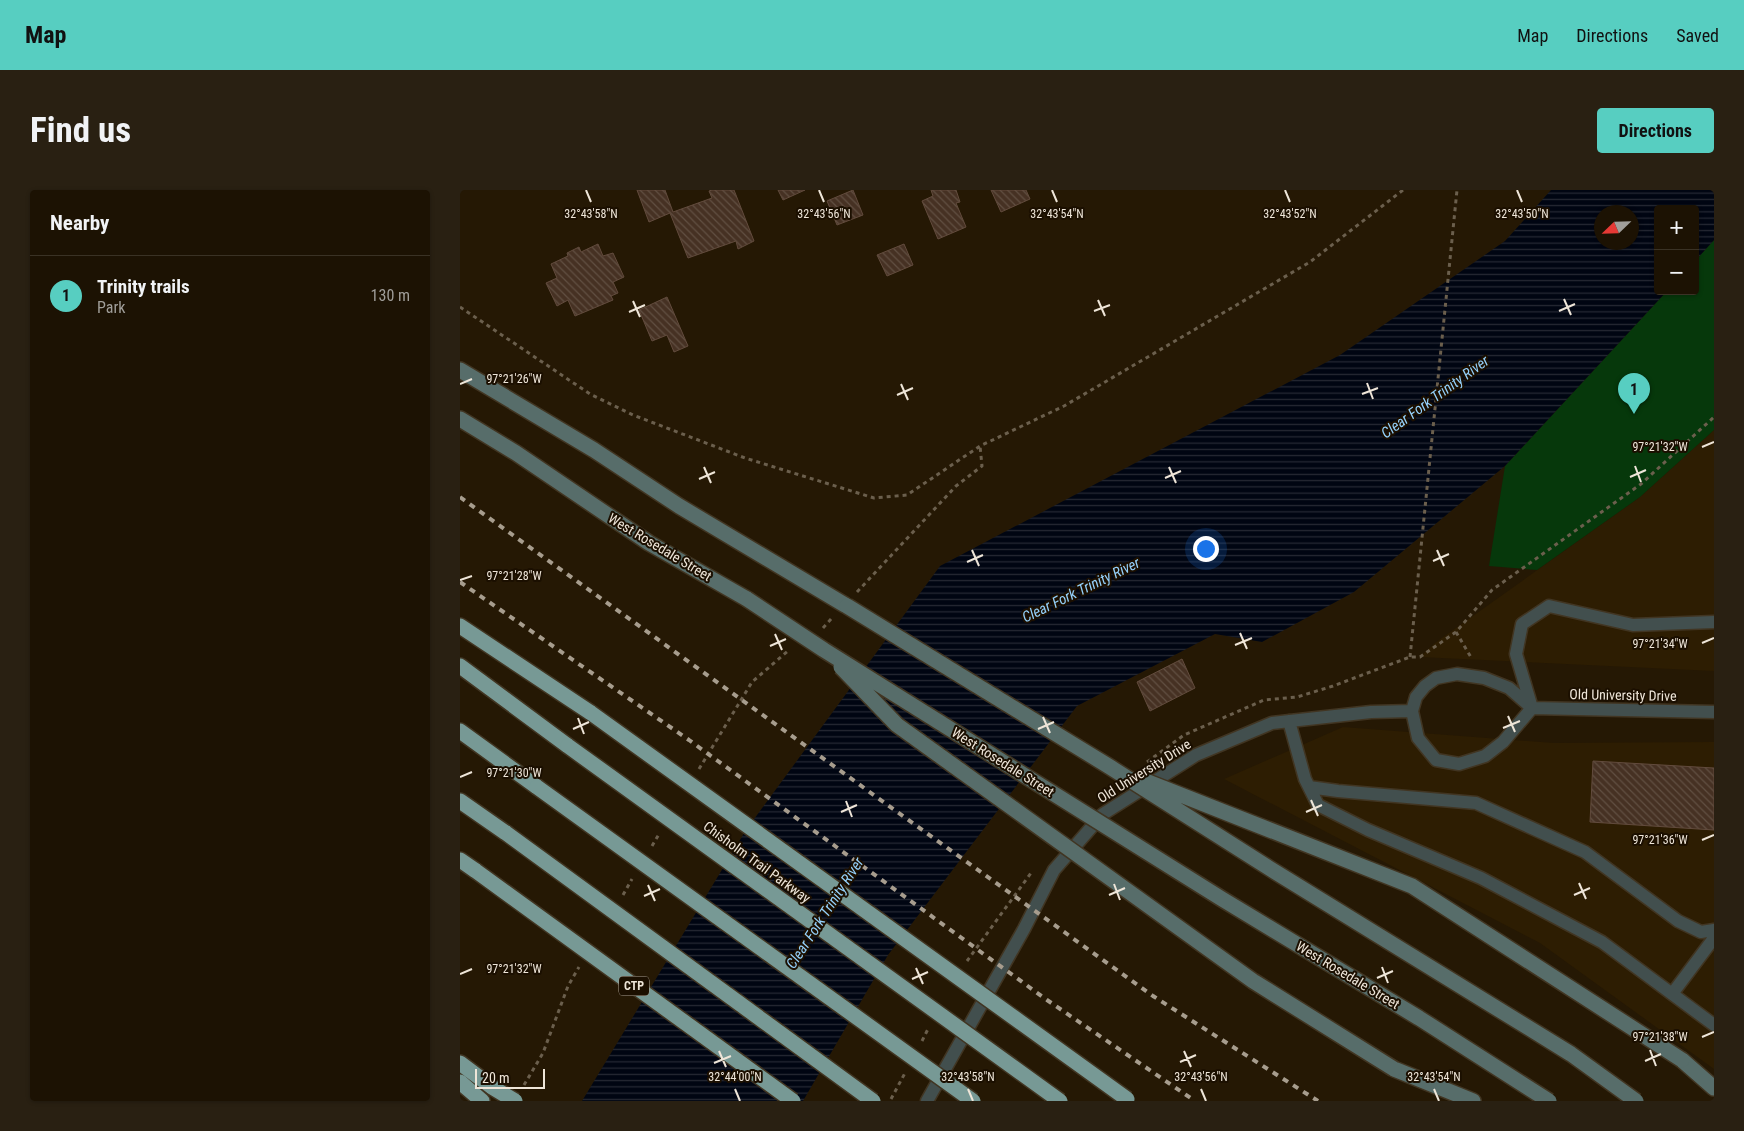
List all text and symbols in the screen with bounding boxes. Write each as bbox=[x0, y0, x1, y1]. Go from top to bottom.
text: Map bbox=[25, 21, 66, 49]
text: Map bbox=[1517, 25, 1548, 46]
text: Directions bbox=[1576, 25, 1648, 46]
text: Saved bbox=[1676, 25, 1719, 46]
button: Directions bbox=[1597, 108, 1714, 153]
text: Find us bbox=[30, 110, 131, 151]
north arrow bbox=[1594, 205, 1639, 250]
map controls bbox=[1654, 205, 1699, 295]
button: + bbox=[1654, 205, 1699, 250]
text: 32°43'58"N bbox=[564, 207, 618, 221]
text: 32°43'56"N bbox=[797, 207, 851, 221]
text: 32°43'54"N bbox=[1030, 207, 1084, 221]
text: 32°43'52"N bbox=[1263, 207, 1317, 221]
text: 32°43'50"N bbox=[1495, 207, 1549, 221]
text: Nearby bbox=[50, 211, 109, 235]
button: − bbox=[1654, 250, 1699, 295]
text: Trinity trails bbox=[97, 275, 190, 298]
text: 1 bbox=[62, 286, 70, 305]
text: 130 m bbox=[371, 286, 410, 305]
text: Park bbox=[97, 298, 126, 317]
water label: Clear Fork Trinity River bbox=[1378, 352, 1493, 442]
text: 97°21'26"W bbox=[486, 372, 542, 386]
pin: 1 bbox=[1618, 373, 1650, 414]
text: 97°21'32"W bbox=[1632, 440, 1688, 454]
street label: West Rosedale Street bbox=[605, 510, 715, 584]
your location bbox=[1193, 536, 1219, 562]
water label: Clear Fork Trinity River bbox=[1019, 553, 1143, 626]
text: 97°21'28"W bbox=[486, 569, 542, 583]
text: 97°21'34"W bbox=[1632, 637, 1688, 651]
street label: Old University Drive bbox=[1569, 686, 1677, 704]
street label: West Rosedale Street bbox=[949, 724, 1057, 800]
street label: Old University Drive bbox=[1094, 736, 1194, 806]
text: 97°21'30"W bbox=[486, 766, 542, 780]
street label: Chisholm Trail Parkway bbox=[700, 818, 814, 906]
text: 97°21'36"W bbox=[1632, 833, 1688, 847]
water label: Clear Fork Trinity River bbox=[782, 854, 868, 972]
street label: West Rosedale Street bbox=[1293, 938, 1403, 1012]
text: 97°21'32"W bbox=[486, 962, 542, 976]
road number: CTP bbox=[619, 976, 649, 996]
text: 97°21'38"W bbox=[1632, 1030, 1688, 1044]
scale bar bbox=[475, 1066, 545, 1089]
text: 20 m bbox=[482, 1070, 510, 1086]
text: 32°44'00"N bbox=[708, 1070, 762, 1084]
text: 32°43'58"N bbox=[941, 1070, 995, 1084]
text: 32°43'56"N bbox=[1174, 1070, 1228, 1084]
text: 32°43'54"N bbox=[1407, 1070, 1461, 1084]

